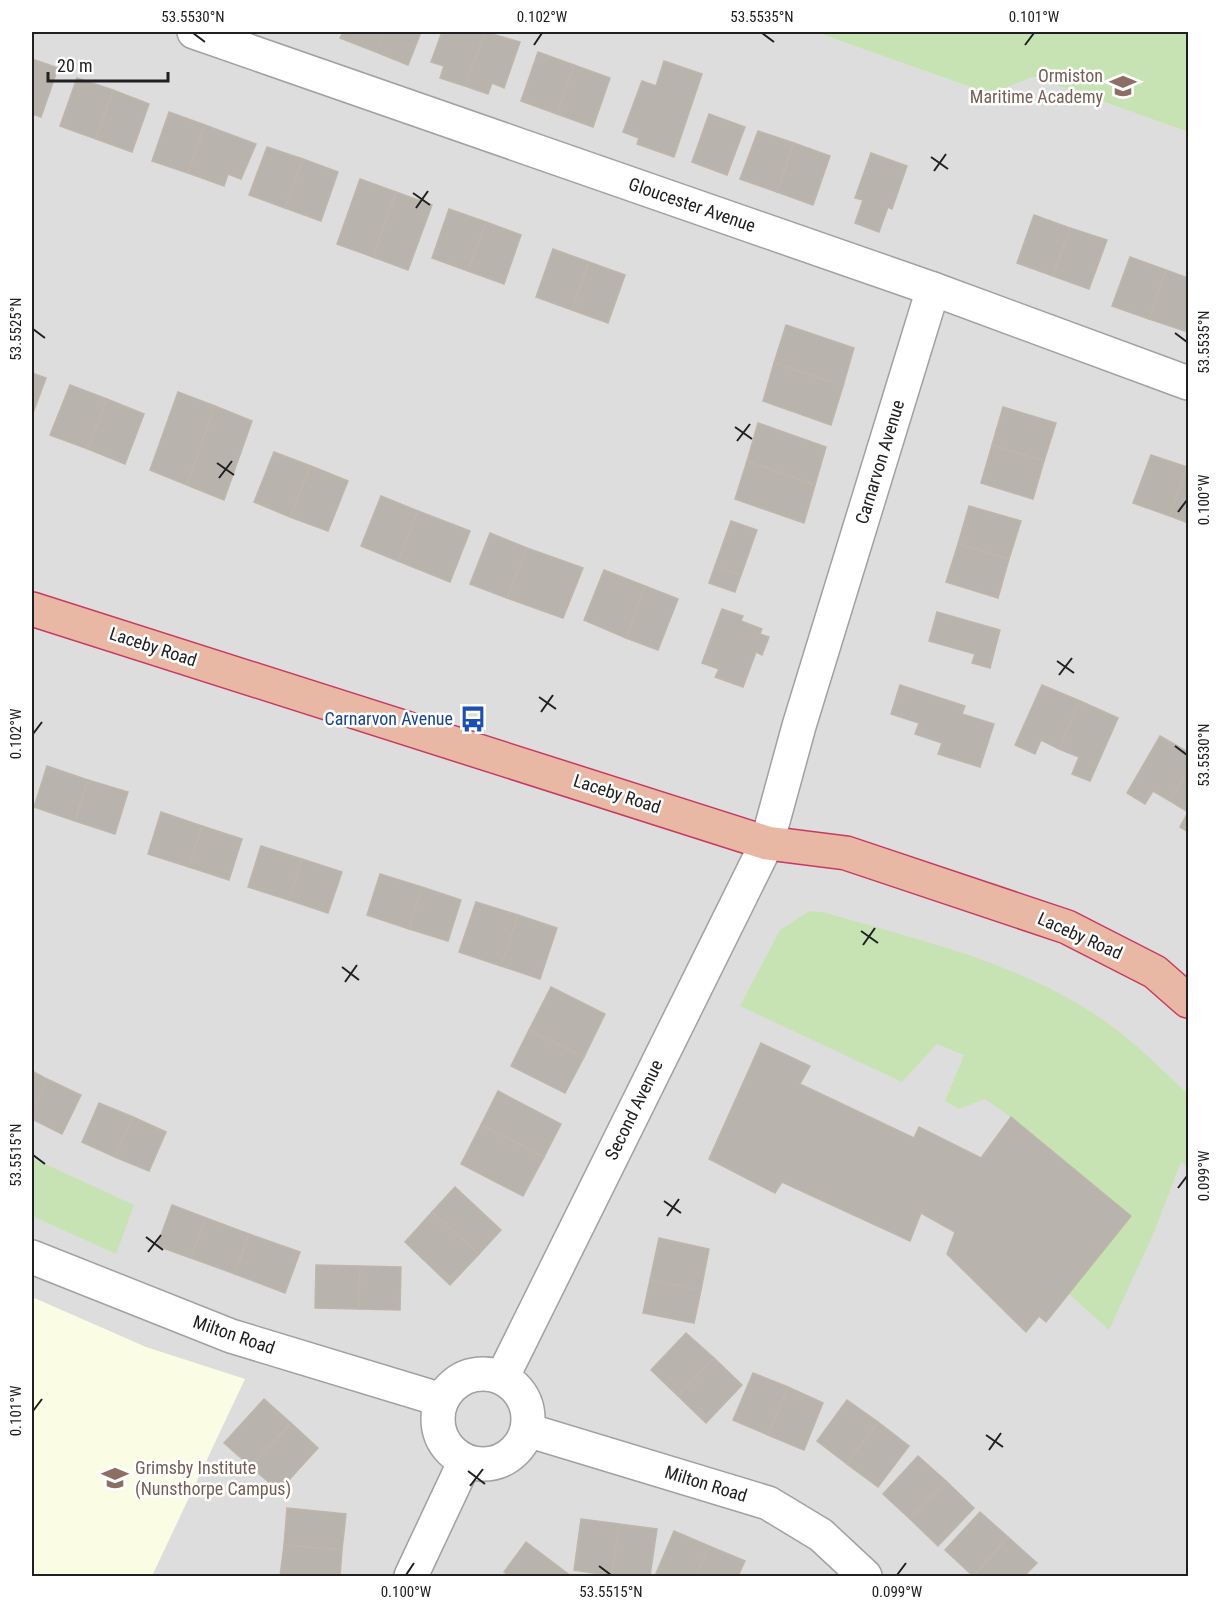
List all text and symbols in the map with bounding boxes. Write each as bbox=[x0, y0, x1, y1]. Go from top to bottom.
text: 53.5530°N bbox=[161, 8, 225, 26]
text: 0.102°W bbox=[517, 8, 568, 26]
text: 53.5535°N bbox=[730, 8, 794, 26]
text: 0.101°W bbox=[1009, 8, 1060, 26]
scale bar bbox=[48, 45, 168, 83]
text: 20 m bbox=[57, 55, 92, 76]
place label: Ormiston Maritime Academy bbox=[970, 65, 1103, 107]
school or university icon: Ormiston Maritime Academy bbox=[1108, 71, 1138, 101]
street label: Gloucester Avenue bbox=[626, 173, 758, 236]
text: 53.5525°N bbox=[7, 297, 25, 361]
text: 53.5535°N bbox=[1195, 310, 1213, 374]
street label: Carnarvon Avenue bbox=[851, 397, 908, 526]
text: 0.100°W bbox=[1195, 474, 1213, 525]
street label: Laceby Road bbox=[107, 623, 199, 670]
bus stop icon: Carnarvon Avenue bbox=[458, 704, 488, 734]
text: 0.102°W bbox=[7, 708, 25, 759]
place label: Carnarvon Avenue bbox=[324, 708, 453, 729]
text: 53.5530°N bbox=[1195, 723, 1213, 787]
street label: Laceby Road bbox=[571, 770, 663, 817]
street label: Laceby Road bbox=[1035, 908, 1126, 964]
street label: Second Avenue bbox=[600, 1056, 667, 1163]
text: 53.5515°N bbox=[7, 1123, 25, 1187]
text: 0.099°W bbox=[1195, 1150, 1213, 1201]
street label: Milton Road bbox=[191, 1311, 278, 1358]
text: 0.101°W bbox=[7, 1385, 25, 1436]
place label: Grimsby Institute (Nunsthorpe Campus) bbox=[135, 1457, 291, 1500]
street label: Milton Road bbox=[662, 1461, 750, 1506]
school or university icon: Grimsby Institute (Nunsthorpe Campus) bbox=[100, 1463, 130, 1493]
text: 0.100°W bbox=[381, 1583, 432, 1601]
text: 53.5515°N bbox=[579, 1583, 643, 1601]
text: 0.099°W bbox=[872, 1583, 923, 1601]

